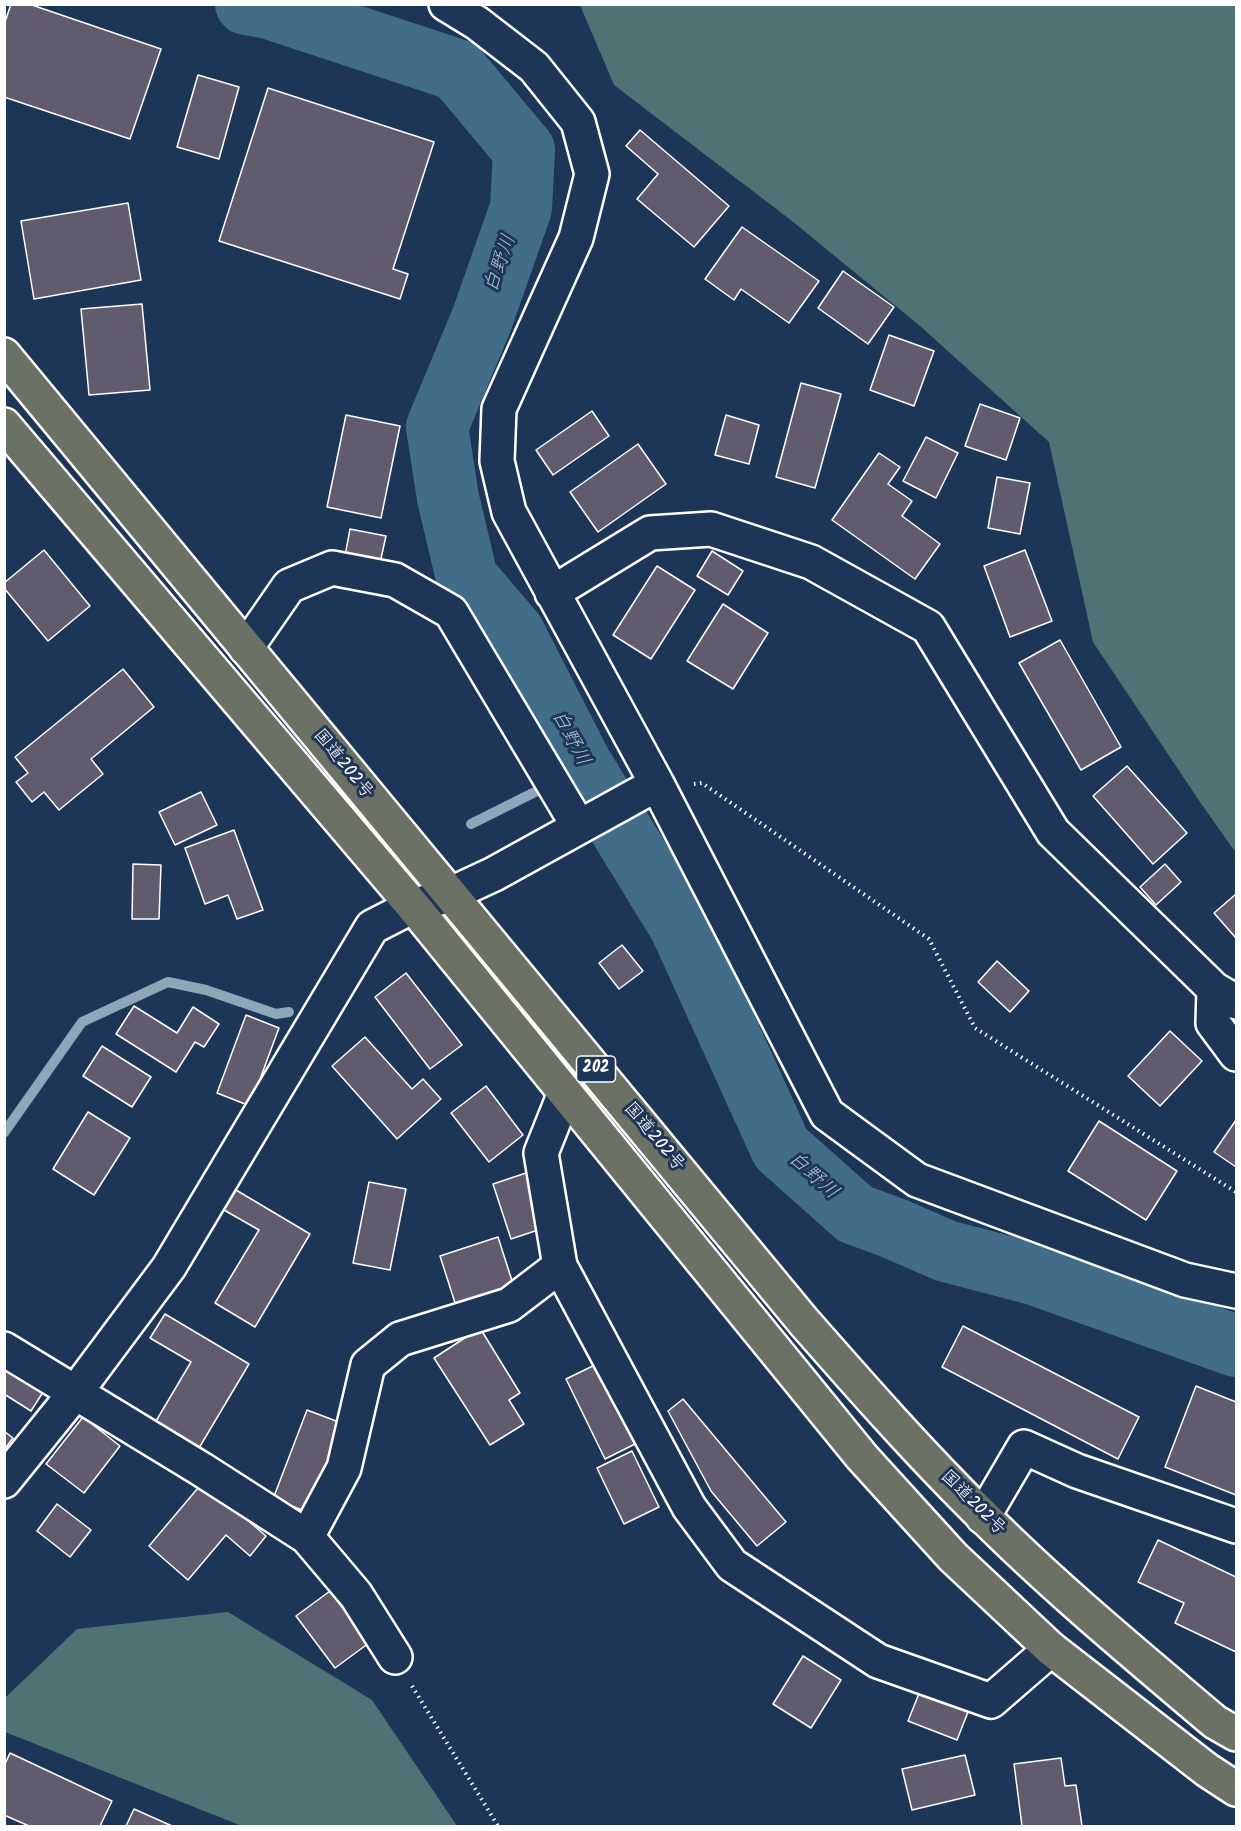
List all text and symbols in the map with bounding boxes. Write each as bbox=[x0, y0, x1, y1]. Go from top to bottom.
water label: 白野川 bbox=[481, 232, 523, 296]
water label: 白野川 bbox=[544, 707, 594, 771]
street label: 国道202号 bbox=[307, 726, 377, 804]
road number: 202 bbox=[576, 1056, 616, 1082]
street label: 国道202号 bbox=[618, 1099, 688, 1177]
water label: 白野川 bbox=[782, 1148, 842, 1206]
street label: 国道202号 bbox=[935, 1467, 1009, 1541]

